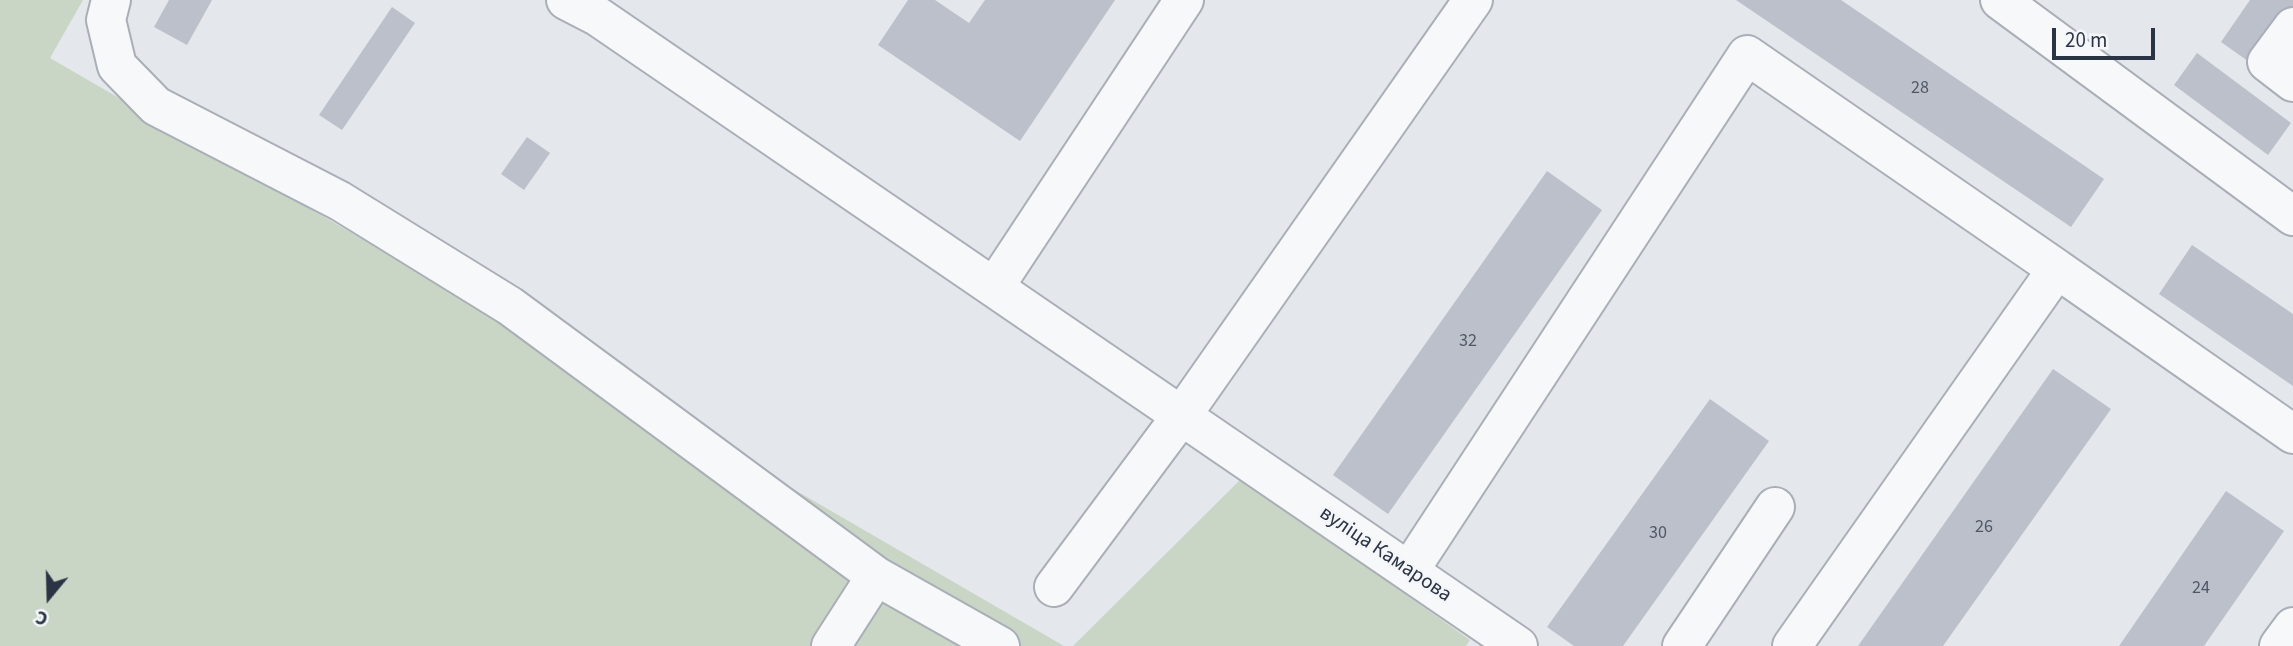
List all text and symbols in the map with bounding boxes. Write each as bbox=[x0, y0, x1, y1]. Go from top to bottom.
scale bar bbox=[2055, 14, 2158, 58]
text: 20 m bbox=[2065, 25, 2107, 55]
house number: 28 bbox=[1911, 78, 1929, 100]
house number: 32 bbox=[1459, 331, 1477, 353]
street label: вуліца Камарова bbox=[1314, 501, 1456, 609]
house number: 26 bbox=[1975, 517, 1993, 539]
house number: 30 bbox=[1649, 523, 1667, 545]
north arrow bbox=[14, 562, 84, 632]
house number: 24 bbox=[2192, 578, 2210, 600]
text: С bbox=[32, 603, 52, 632]

